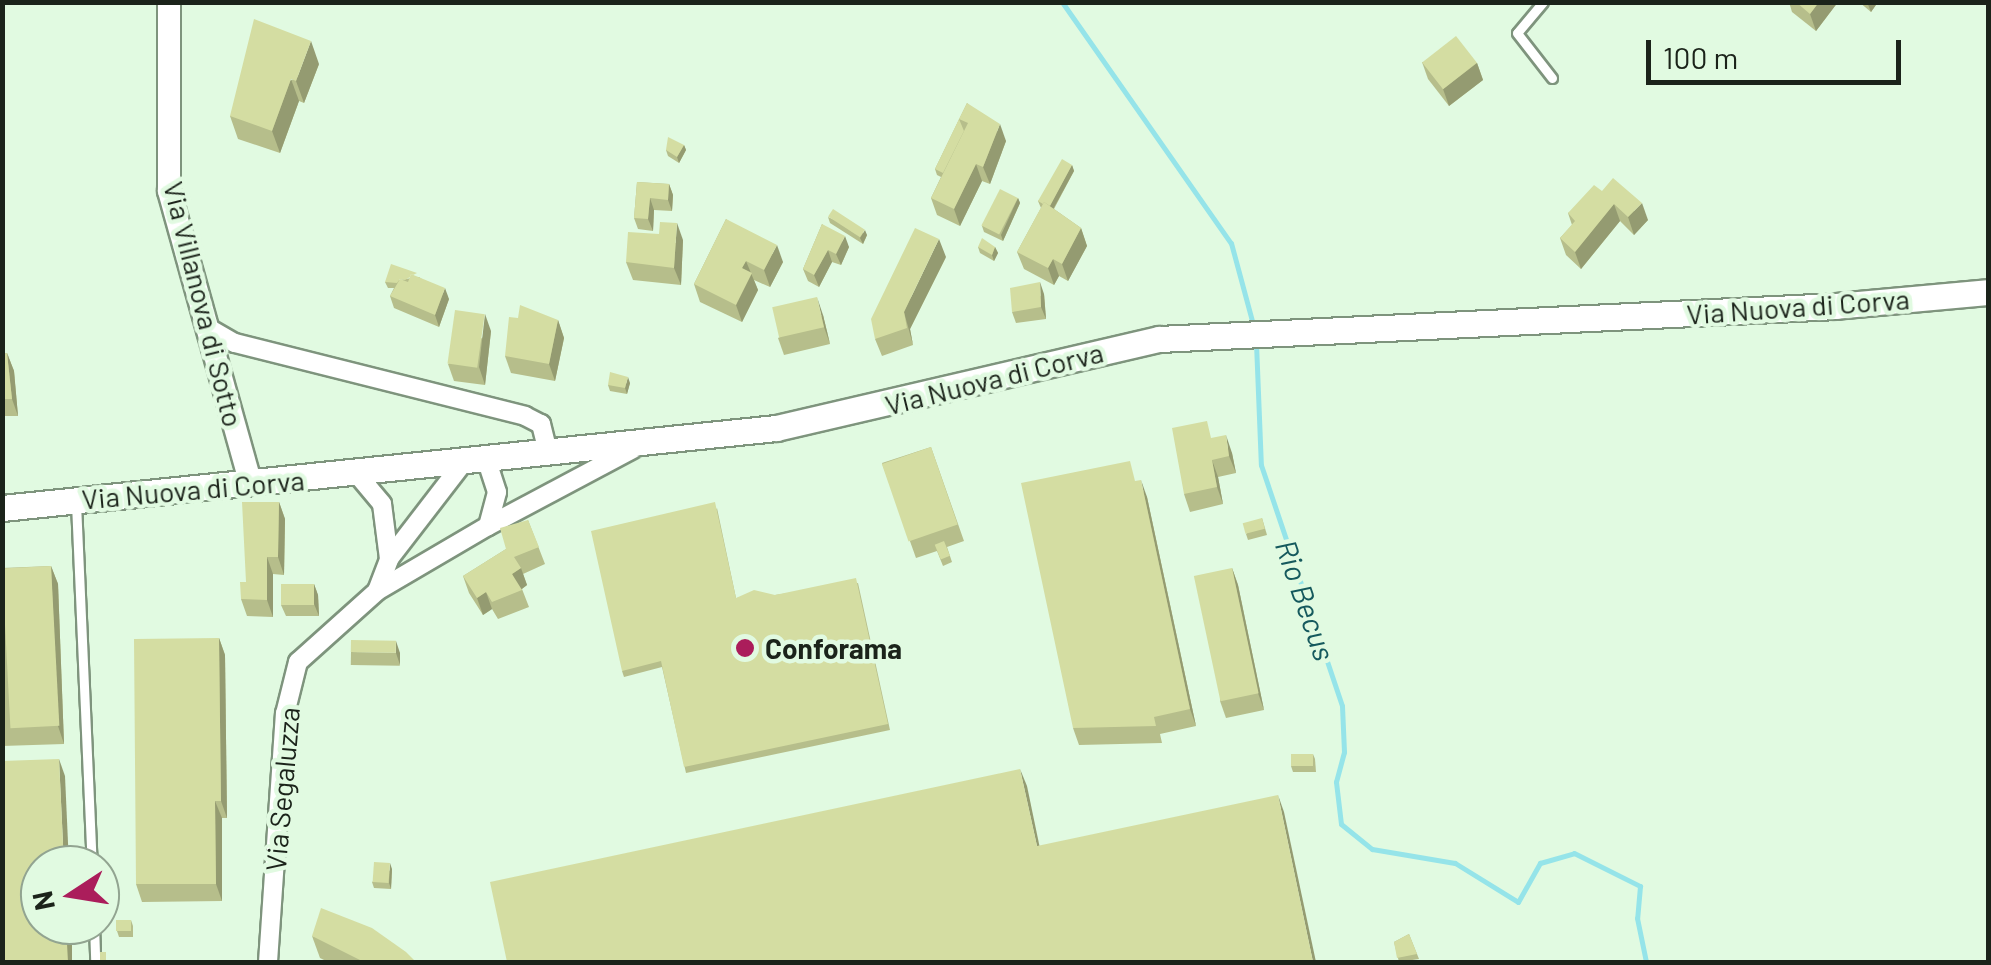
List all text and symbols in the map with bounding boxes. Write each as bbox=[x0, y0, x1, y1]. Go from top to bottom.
scale bar bbox=[1651, 20, 1906, 82]
text: 100 m bbox=[1663, 39, 1738, 75]
street label: Via Villanova di Sotto bbox=[157, 178, 251, 430]
street label: Via Nuova di Corva bbox=[1685, 281, 1911, 331]
street label: Via Nuova di Corva bbox=[881, 335, 1107, 421]
street label: Via Nuova di Corva bbox=[80, 463, 306, 515]
water label: Rio Becus bbox=[1269, 535, 1343, 665]
place label: Conforama bbox=[765, 631, 902, 665]
marker: Conforama bbox=[734, 637, 756, 659]
street label: Via Segaluzza bbox=[258, 705, 306, 873]
north arrow bbox=[20, 845, 120, 945]
text: N bbox=[24, 888, 61, 913]

